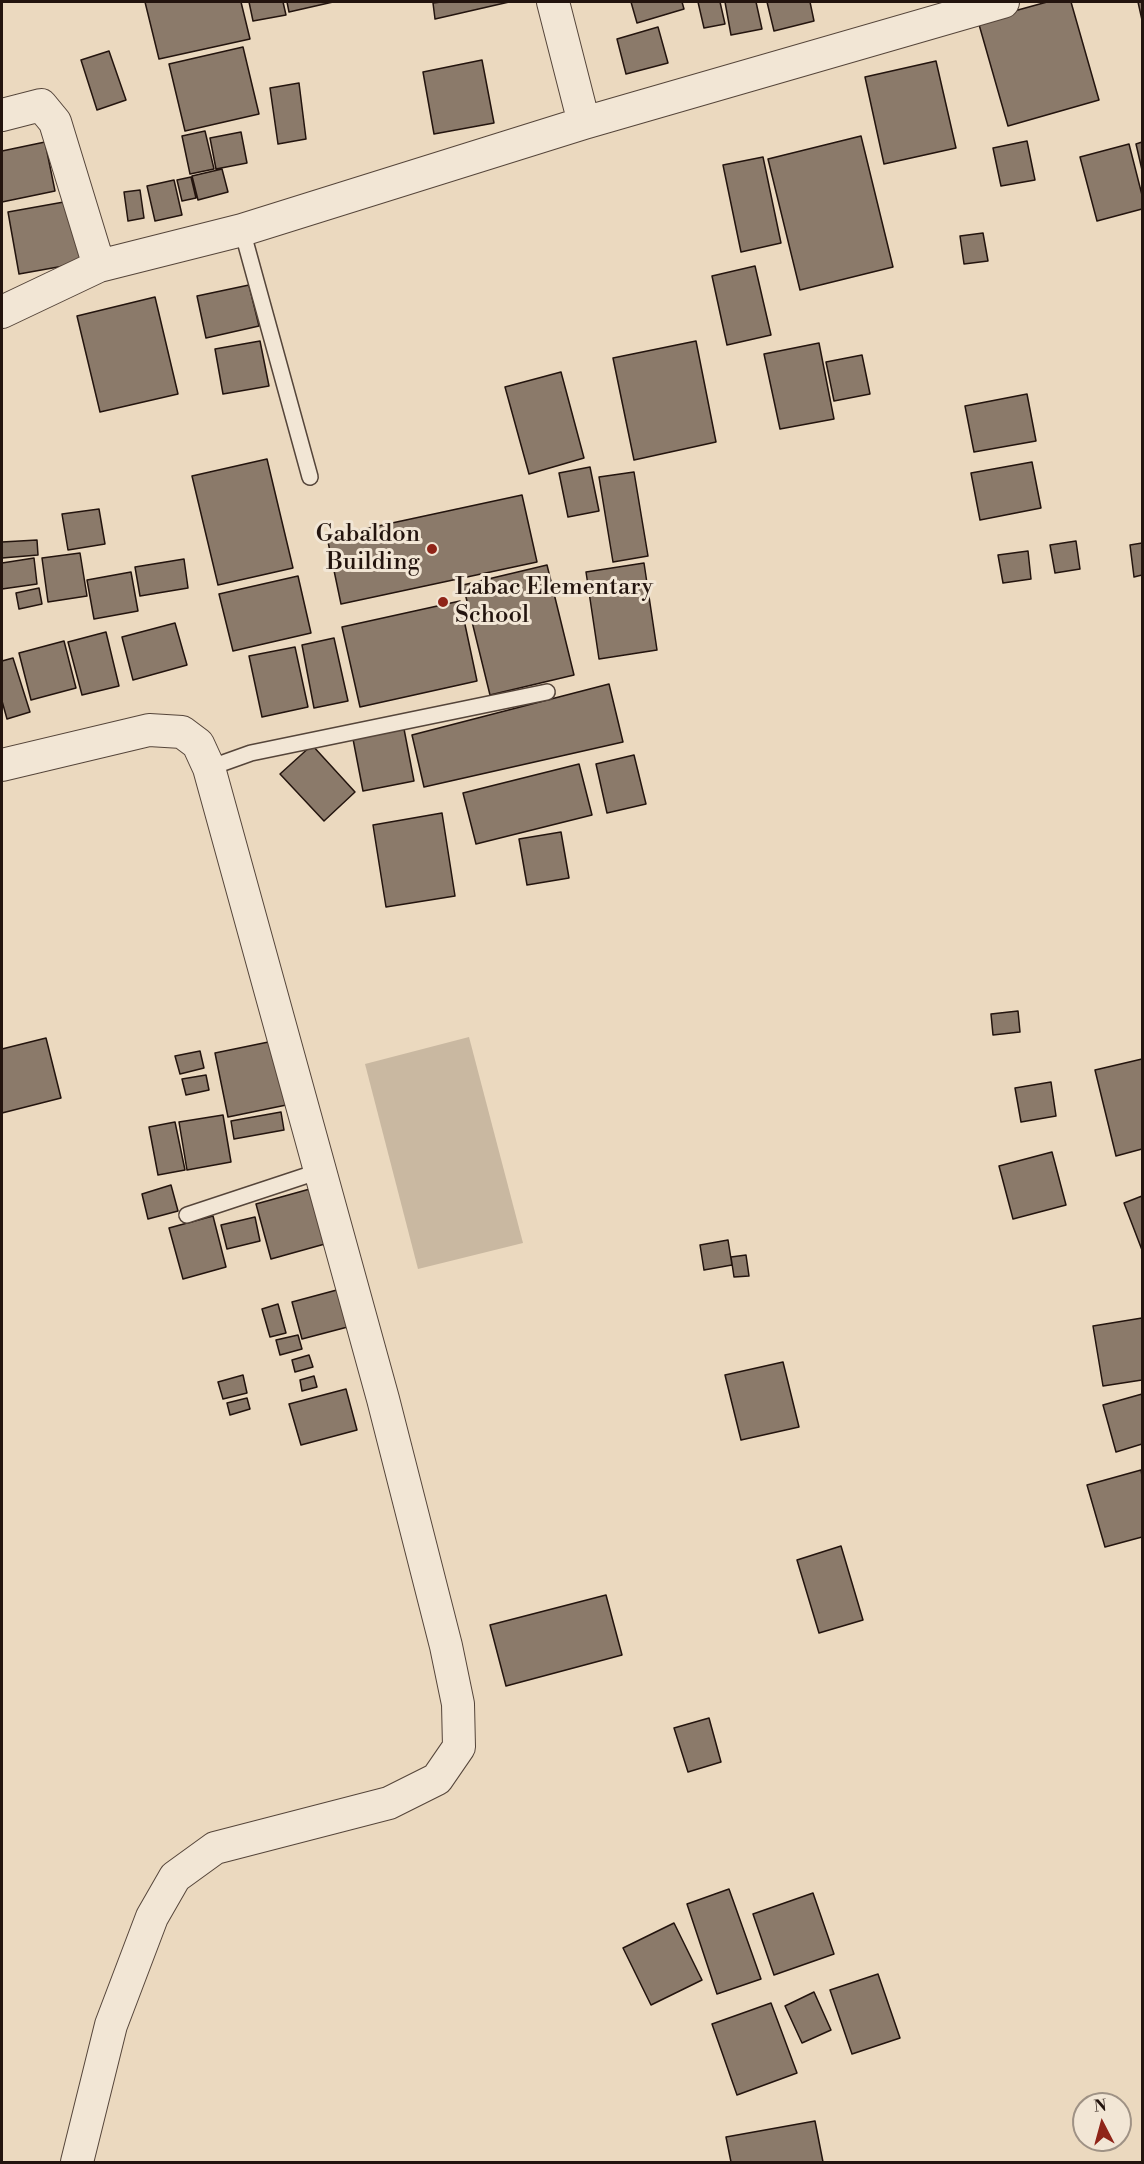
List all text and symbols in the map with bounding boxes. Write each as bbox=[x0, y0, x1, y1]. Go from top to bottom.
place label: Gabaldon Building bbox=[316, 521, 420, 577]
marker: Gabaldon Building bbox=[425, 542, 439, 556]
place label: Labac Elementary School bbox=[455, 574, 653, 630]
marker: Labac Elementary School bbox=[436, 595, 450, 609]
north arrow bbox=[1072, 2092, 1132, 2152]
text: N bbox=[1093, 2095, 1108, 2117]

